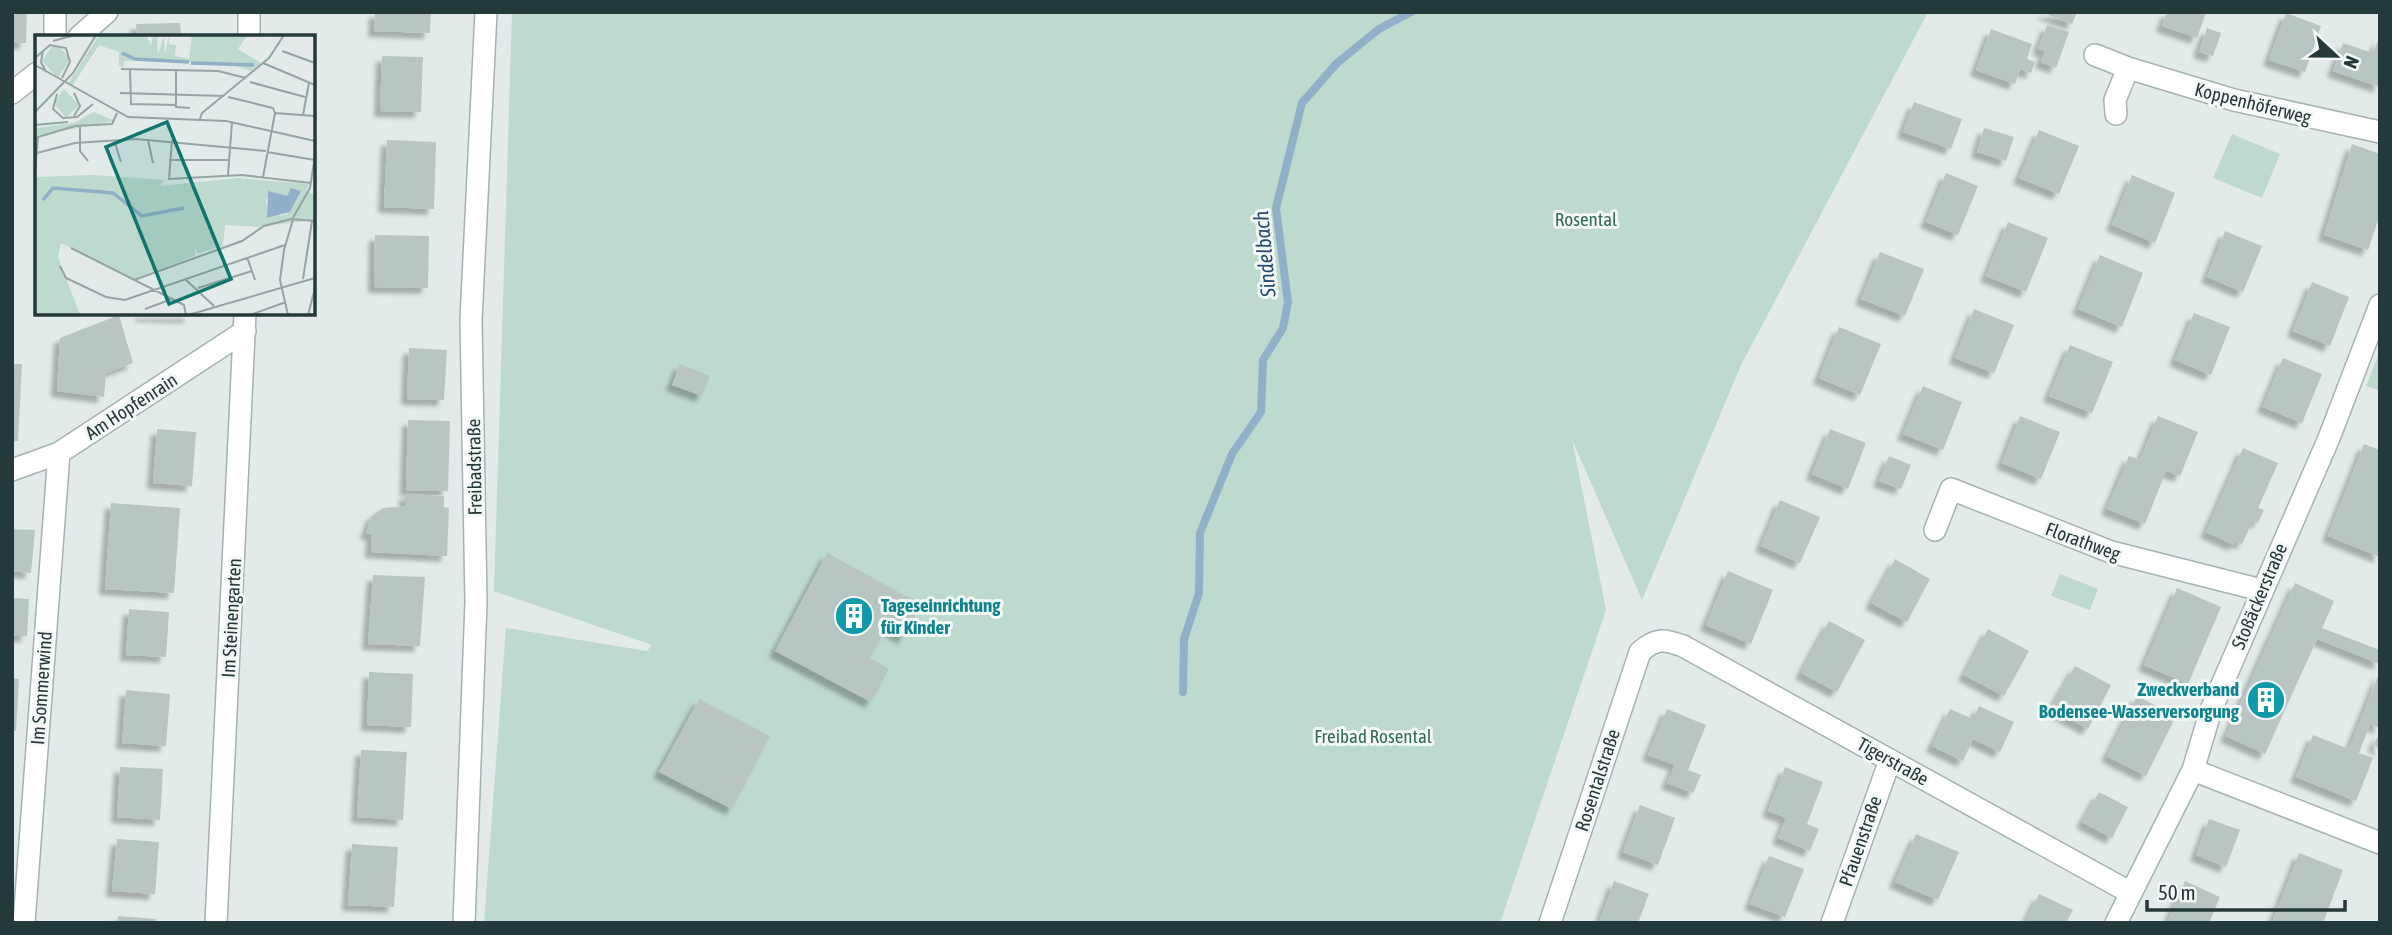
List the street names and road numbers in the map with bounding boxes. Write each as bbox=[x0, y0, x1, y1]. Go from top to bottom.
street label: Koppenhöferweg bbox=[2192, 78, 2314, 128]
street label: Am Hopfenrain bbox=[81, 368, 181, 444]
street label: Freibadstraße bbox=[462, 419, 486, 515]
street label: Florathweg bbox=[2043, 517, 2124, 565]
street label: Stoßäckerstraße bbox=[2227, 540, 2291, 652]
street label: Im Steinengarten bbox=[217, 558, 245, 678]
street label: Im Sommerwind bbox=[26, 631, 56, 745]
street label: Rosentalstraße bbox=[1570, 726, 1624, 834]
street label: Tigerstraße bbox=[1853, 732, 1933, 790]
street label: Pfauenstraße bbox=[1834, 793, 1886, 889]

